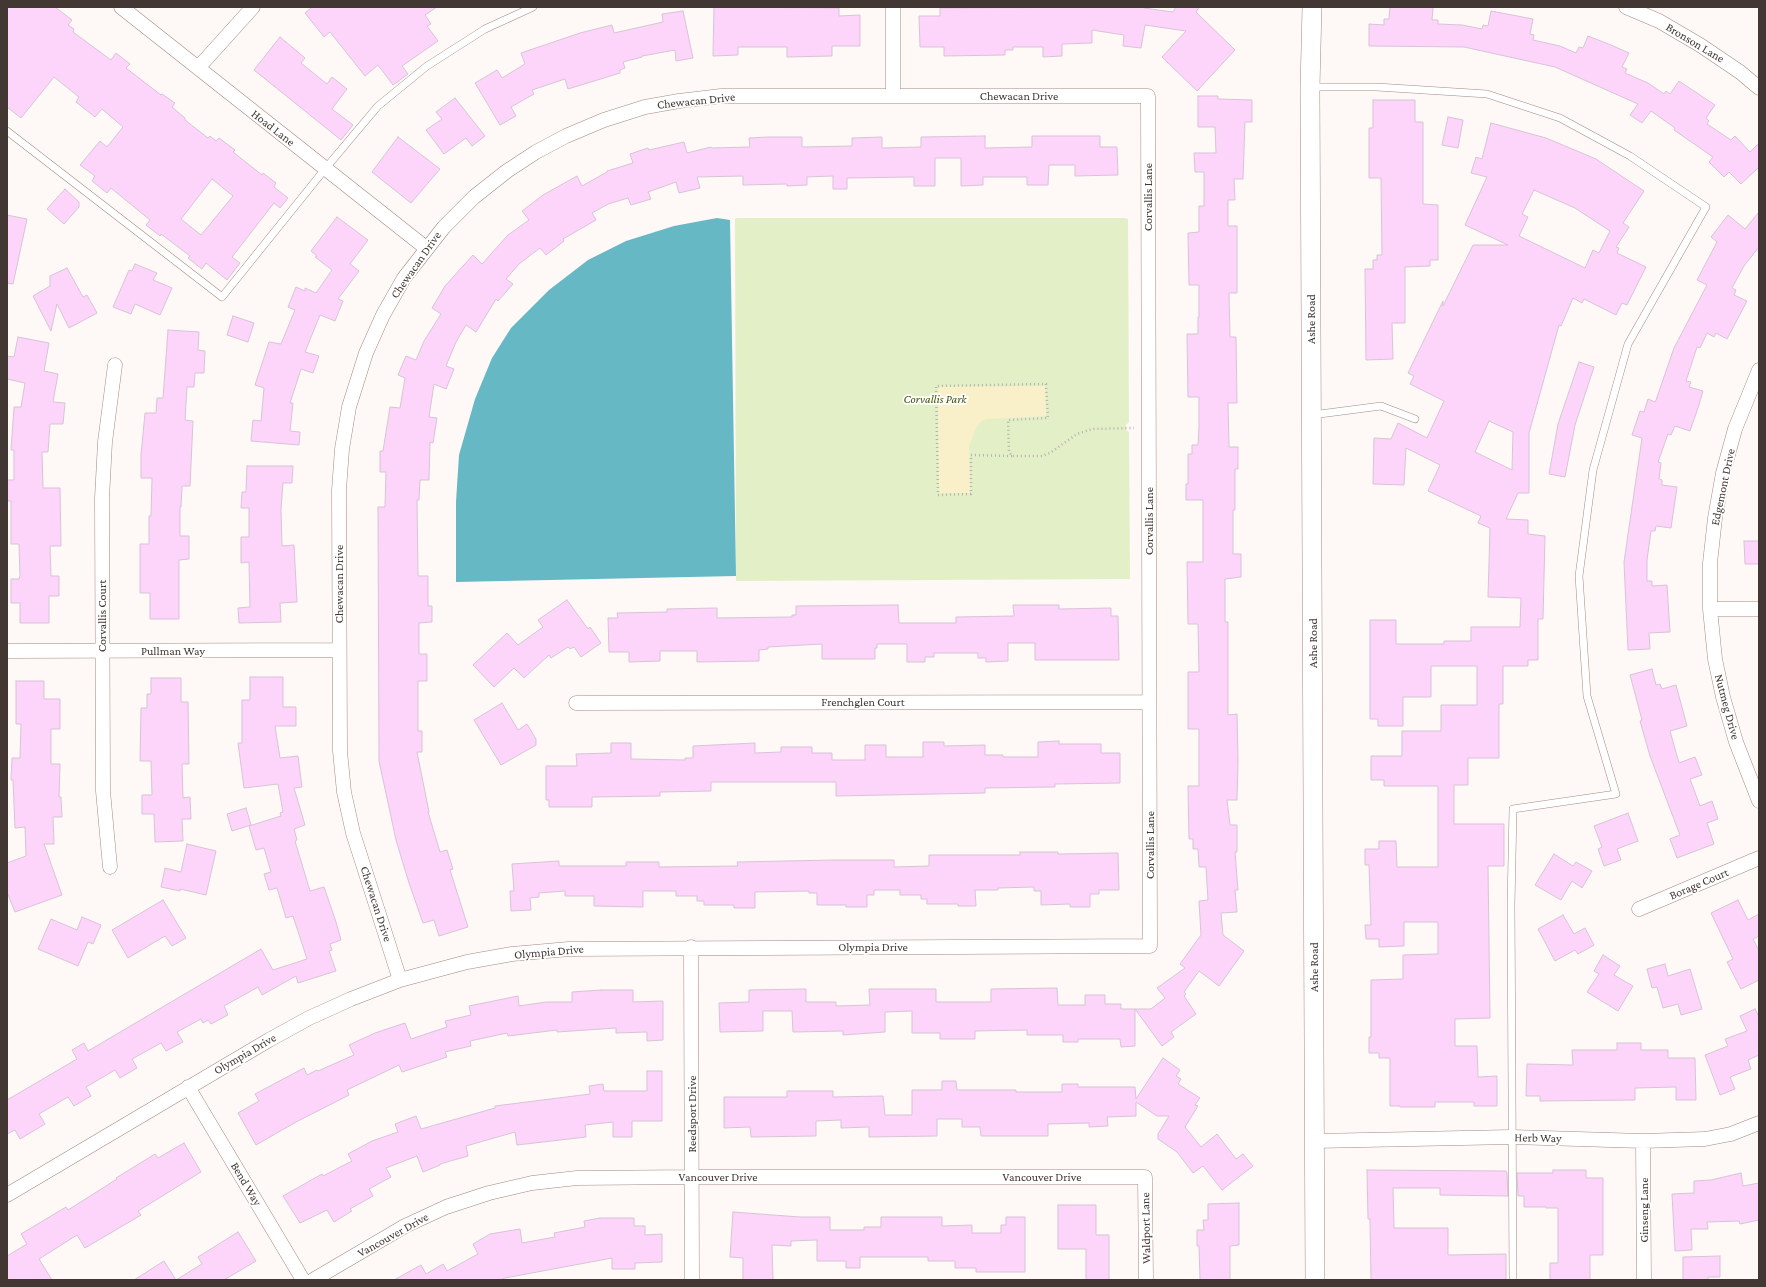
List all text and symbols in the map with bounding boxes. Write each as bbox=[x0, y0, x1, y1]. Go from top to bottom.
street label: Bronson Lane bbox=[1663, 20, 1727, 66]
street label: Chewacan Drive bbox=[980, 89, 1058, 103]
street label: Chewacan Drive bbox=[656, 90, 736, 112]
street label: Hoad Lane bbox=[248, 107, 298, 149]
street label: Corvallis Lane bbox=[1141, 163, 1155, 231]
street label: Chewacan Drive bbox=[388, 229, 444, 301]
street label: Ashe Road bbox=[1304, 294, 1318, 344]
park label: Corvallis Park bbox=[903, 392, 967, 406]
street label: Edgemont Drive bbox=[1708, 447, 1738, 527]
street label: Corvallis Lane bbox=[1142, 487, 1156, 555]
street label: Chewacan Drive bbox=[332, 545, 346, 623]
street label: Corvallis Court bbox=[95, 580, 109, 652]
street label: Ashe Road bbox=[1306, 618, 1320, 668]
street label: Pullman Way bbox=[141, 644, 205, 658]
street label: Nutmeg Drive bbox=[1711, 673, 1743, 741]
street label: Frenchglen Court bbox=[821, 695, 905, 709]
street label: Corvallis Lane bbox=[1143, 811, 1157, 879]
street label: Chewacan Drive bbox=[357, 864, 395, 944]
street label: Borage Court bbox=[1667, 865, 1731, 903]
street label: Olympia Drive bbox=[838, 940, 908, 954]
street label: Olympia Drive bbox=[514, 942, 584, 962]
street label: Ashe Road bbox=[1307, 942, 1321, 992]
street label: Olympia Drive bbox=[211, 1030, 279, 1078]
street label: Reedsport Drive bbox=[685, 1076, 699, 1152]
street label: Herb Way bbox=[1514, 1130, 1562, 1146]
street label: Bend Way bbox=[227, 1160, 265, 1208]
street label: Vancouver Drive bbox=[679, 1170, 757, 1184]
street label: Vancouver Drive bbox=[1003, 1170, 1081, 1184]
street label: Ginseng Lane bbox=[1637, 1178, 1651, 1242]
street label: Waldport Lane bbox=[1138, 1192, 1154, 1264]
street label: Vancouver Drive bbox=[355, 1210, 431, 1260]

